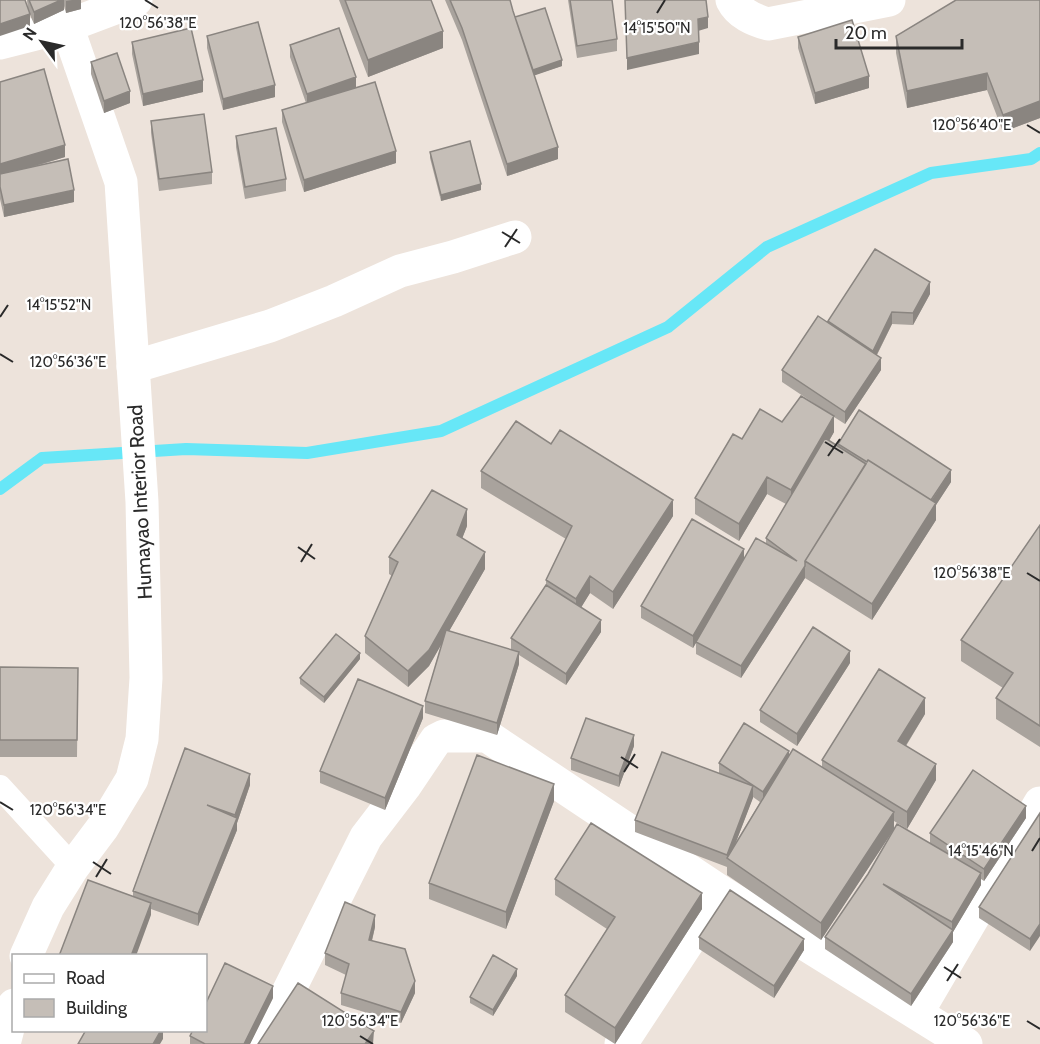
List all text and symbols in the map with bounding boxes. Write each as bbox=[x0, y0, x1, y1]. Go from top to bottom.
north arrow bbox=[12, 12, 72, 72]
scale bar bbox=[836, 12, 962, 50]
text: 120°56'38"E bbox=[119, 14, 197, 32]
text: 14°15'50"N bbox=[623, 19, 691, 37]
text: 20 m bbox=[845, 22, 887, 44]
text: N bbox=[19, 24, 41, 44]
text: 120°56'40"E bbox=[933, 116, 1011, 134]
text: 14°15'52"N bbox=[27, 296, 91, 314]
text: 120°56'36"E bbox=[30, 353, 106, 371]
street label: Humayao Interior Road bbox=[123, 404, 157, 600]
text: 120°56'38"E bbox=[933, 564, 1011, 582]
text: 120°56'34"E bbox=[30, 801, 106, 819]
text: 14°15'46"N bbox=[948, 842, 1014, 860]
legend bbox=[12, 954, 207, 1032]
text: Road bbox=[66, 967, 105, 989]
text: Building bbox=[66, 997, 128, 1019]
text: 120°56'34"E bbox=[322, 1012, 398, 1030]
text: 120°56'36"E bbox=[934, 1012, 1010, 1030]

